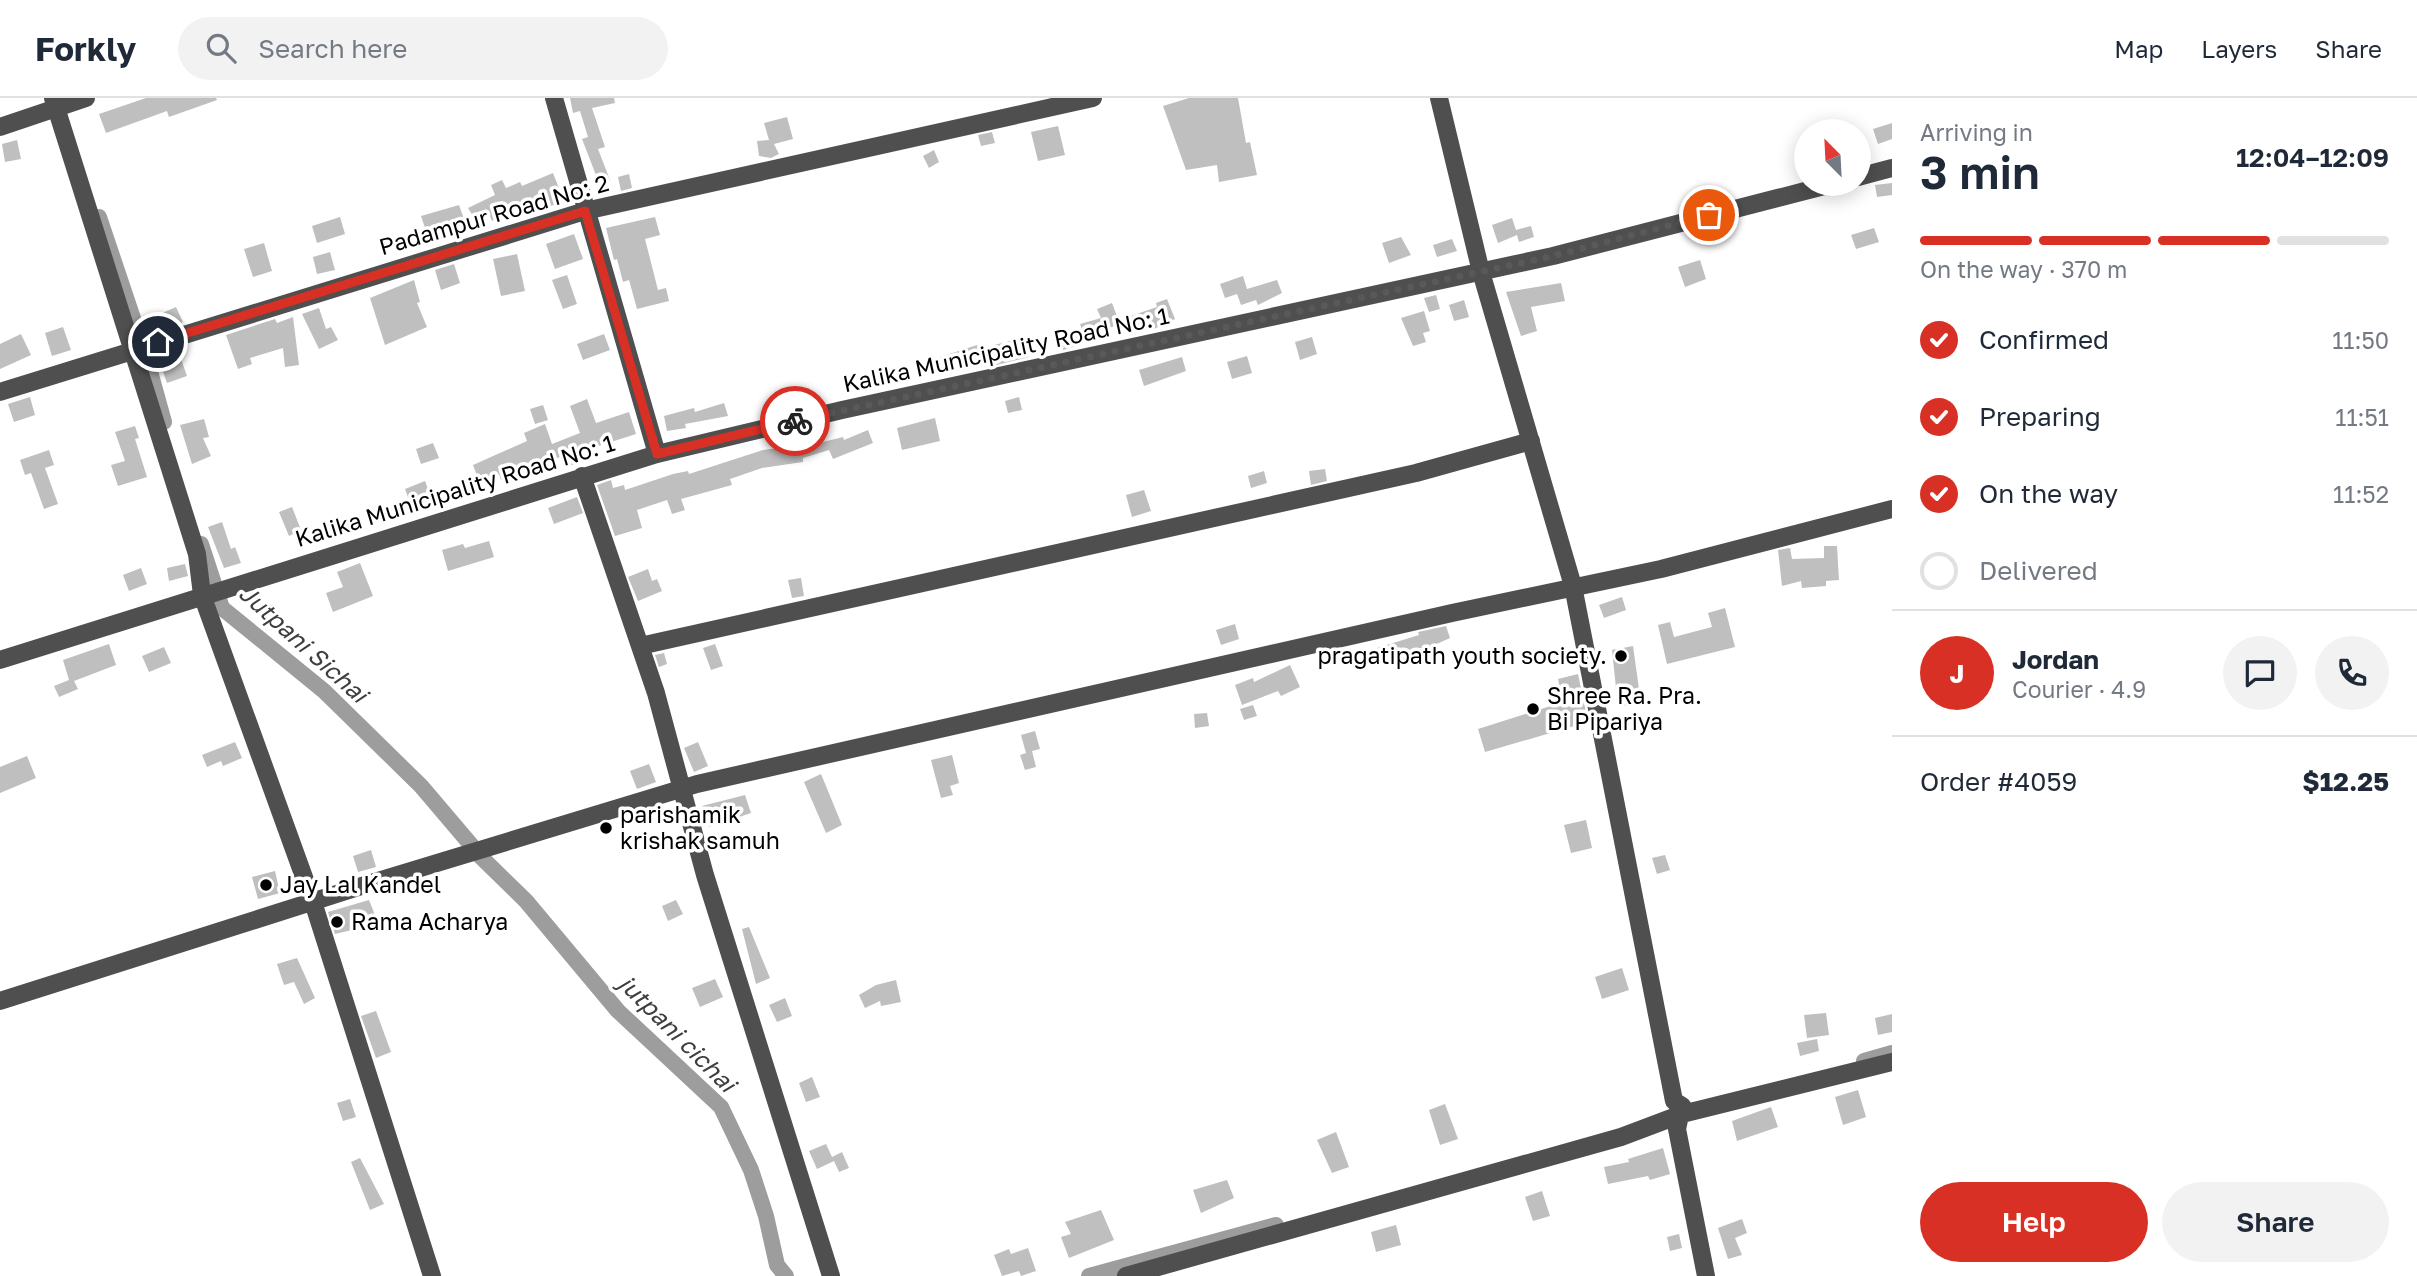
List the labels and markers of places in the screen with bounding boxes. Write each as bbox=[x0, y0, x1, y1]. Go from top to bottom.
pin bbox=[1679, 185, 1739, 245]
pin bbox=[128, 312, 188, 372]
place label: pragatipath youth society. bbox=[1318, 641, 1607, 669]
marker: pragatipath youth society. bbox=[1613, 648, 1629, 664]
place label: Shree Ra. Pra. Bi Pipariya bbox=[1547, 681, 1702, 735]
marker: Shree Ra. Pra. Bi Pipariya bbox=[1525, 701, 1541, 717]
place label: parishamik krishak samuh bbox=[620, 800, 780, 854]
marker: parishamik krishak samuh bbox=[598, 820, 614, 836]
place label: Jay Lal Kandel bbox=[280, 870, 441, 898]
marker: Jay Lal Kandel bbox=[258, 877, 274, 893]
place label: Rama Acharya bbox=[351, 907, 508, 935]
marker: Rama Acharya bbox=[329, 914, 345, 930]

